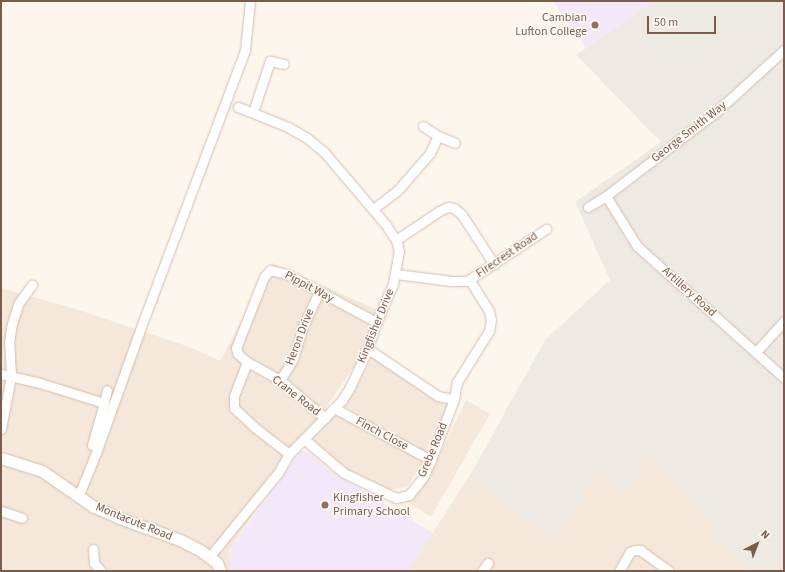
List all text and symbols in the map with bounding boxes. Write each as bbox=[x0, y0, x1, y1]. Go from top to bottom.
scale bar bbox=[649, 8, 718, 34]
place label: Cambian Lufton College bbox=[515, 11, 587, 39]
text: 50 m bbox=[654, 14, 678, 31]
marker: Cambian Lufton College bbox=[590, 20, 600, 30]
street label: George Smith Way bbox=[649, 98, 729, 166]
street label: Firecrest Road bbox=[473, 229, 541, 281]
street label: Artillery Road bbox=[659, 264, 719, 320]
street label: Pippit Way bbox=[282, 268, 336, 306]
street label: Kingfisher Drive bbox=[355, 287, 397, 365]
street label: Heron Drive bbox=[283, 307, 317, 367]
street label: Crane Road bbox=[269, 373, 323, 419]
street label: Finch Close bbox=[353, 414, 411, 454]
street label: Grebe Road bbox=[415, 420, 451, 480]
place label: Kingfisher Primary School bbox=[333, 491, 410, 519]
street label: Montacute Road bbox=[93, 500, 175, 544]
marker: Kingfisher Primary School bbox=[320, 500, 330, 510]
north arrow bbox=[737, 524, 777, 564]
text: N bbox=[758, 527, 773, 543]

